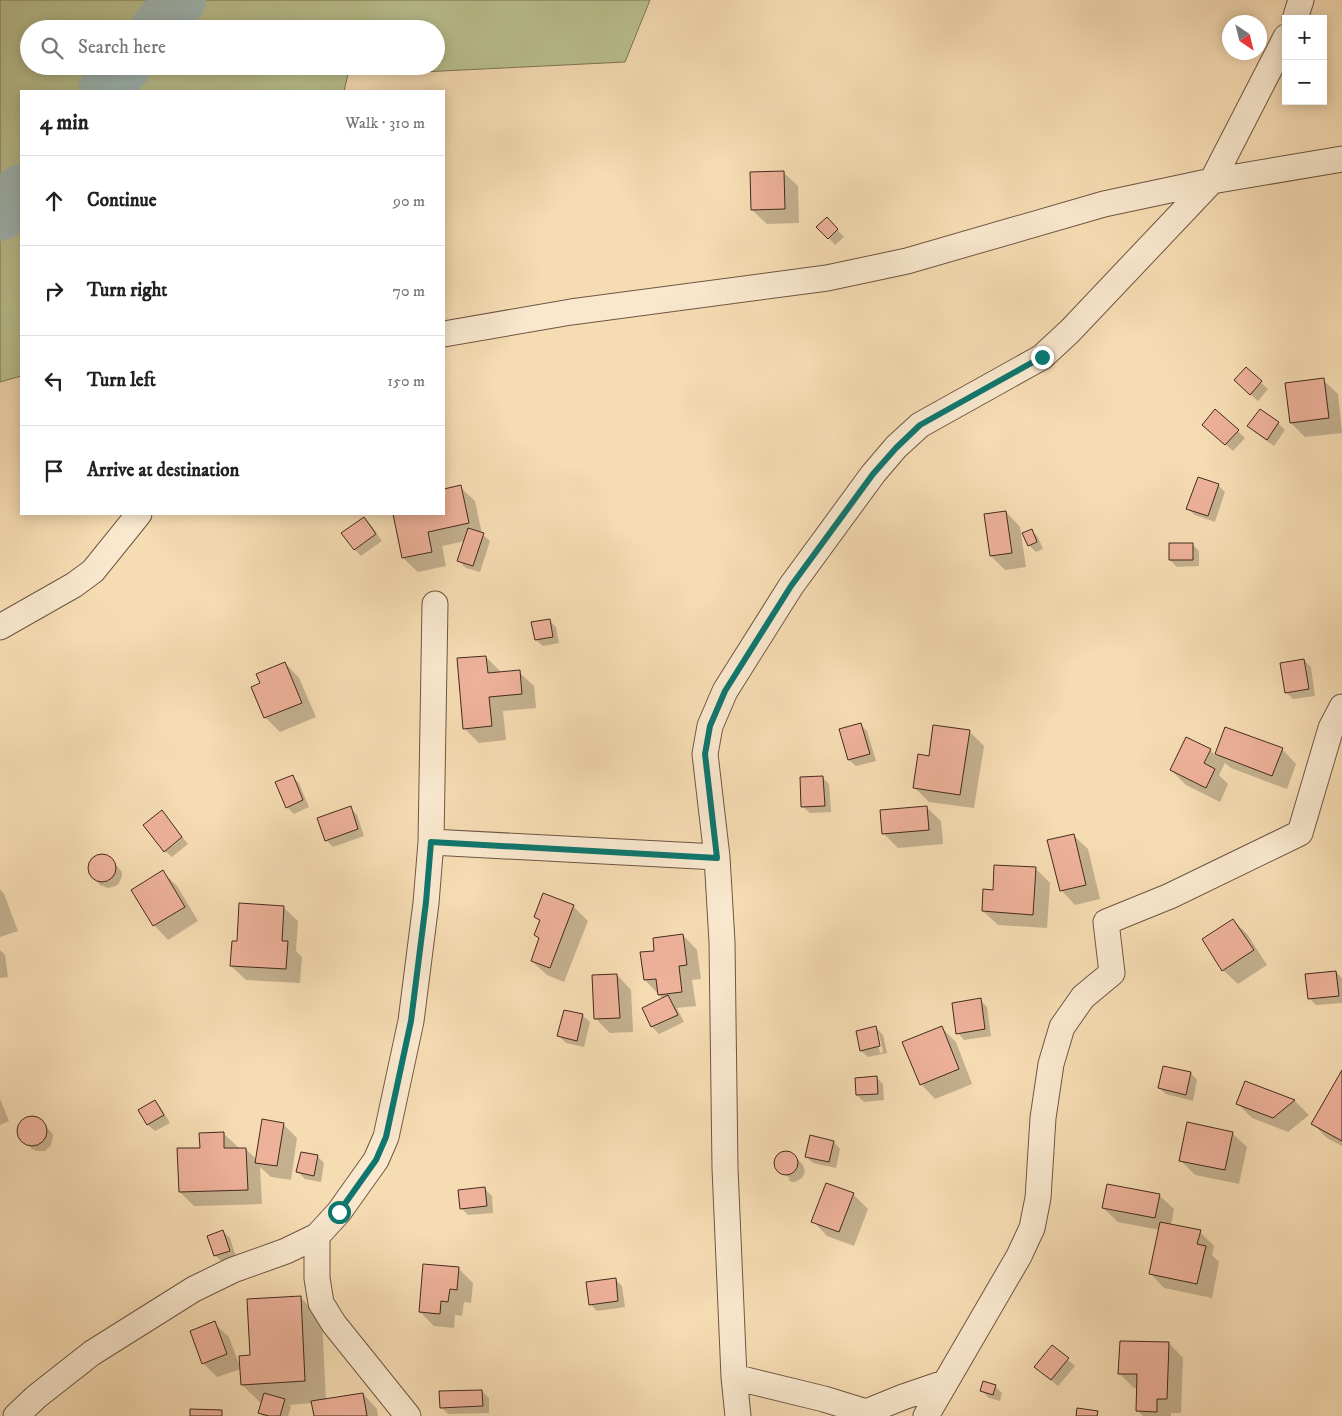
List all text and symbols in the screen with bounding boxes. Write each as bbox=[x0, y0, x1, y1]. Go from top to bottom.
north arrow bbox=[1222, 15, 1267, 60]
map controls bbox=[1282, 15, 1327, 105]
button: + bbox=[1282, 15, 1327, 60]
search box bbox=[20, 20, 445, 75]
icon: search bbox=[38, 34, 66, 62]
text: Search here bbox=[78, 36, 166, 59]
button: − bbox=[1282, 60, 1327, 105]
text: 4 min bbox=[40, 110, 89, 136]
text: Walk · 310 m bbox=[345, 113, 425, 133]
icon: ahead bbox=[40, 187, 68, 215]
text: Continue bbox=[87, 189, 157, 212]
text: 90 m bbox=[393, 191, 425, 211]
icon: right bbox=[40, 277, 68, 305]
text: Turn right bbox=[87, 279, 167, 302]
text: 70 m bbox=[393, 281, 425, 301]
route end bbox=[1031, 346, 1054, 369]
icon: left bbox=[40, 367, 68, 395]
text: Turn left bbox=[87, 369, 156, 392]
text: 150 m bbox=[387, 371, 425, 391]
icon: arrive bbox=[40, 457, 68, 485]
text: Arrive at destination bbox=[87, 459, 239, 482]
route start bbox=[328, 1201, 351, 1224]

